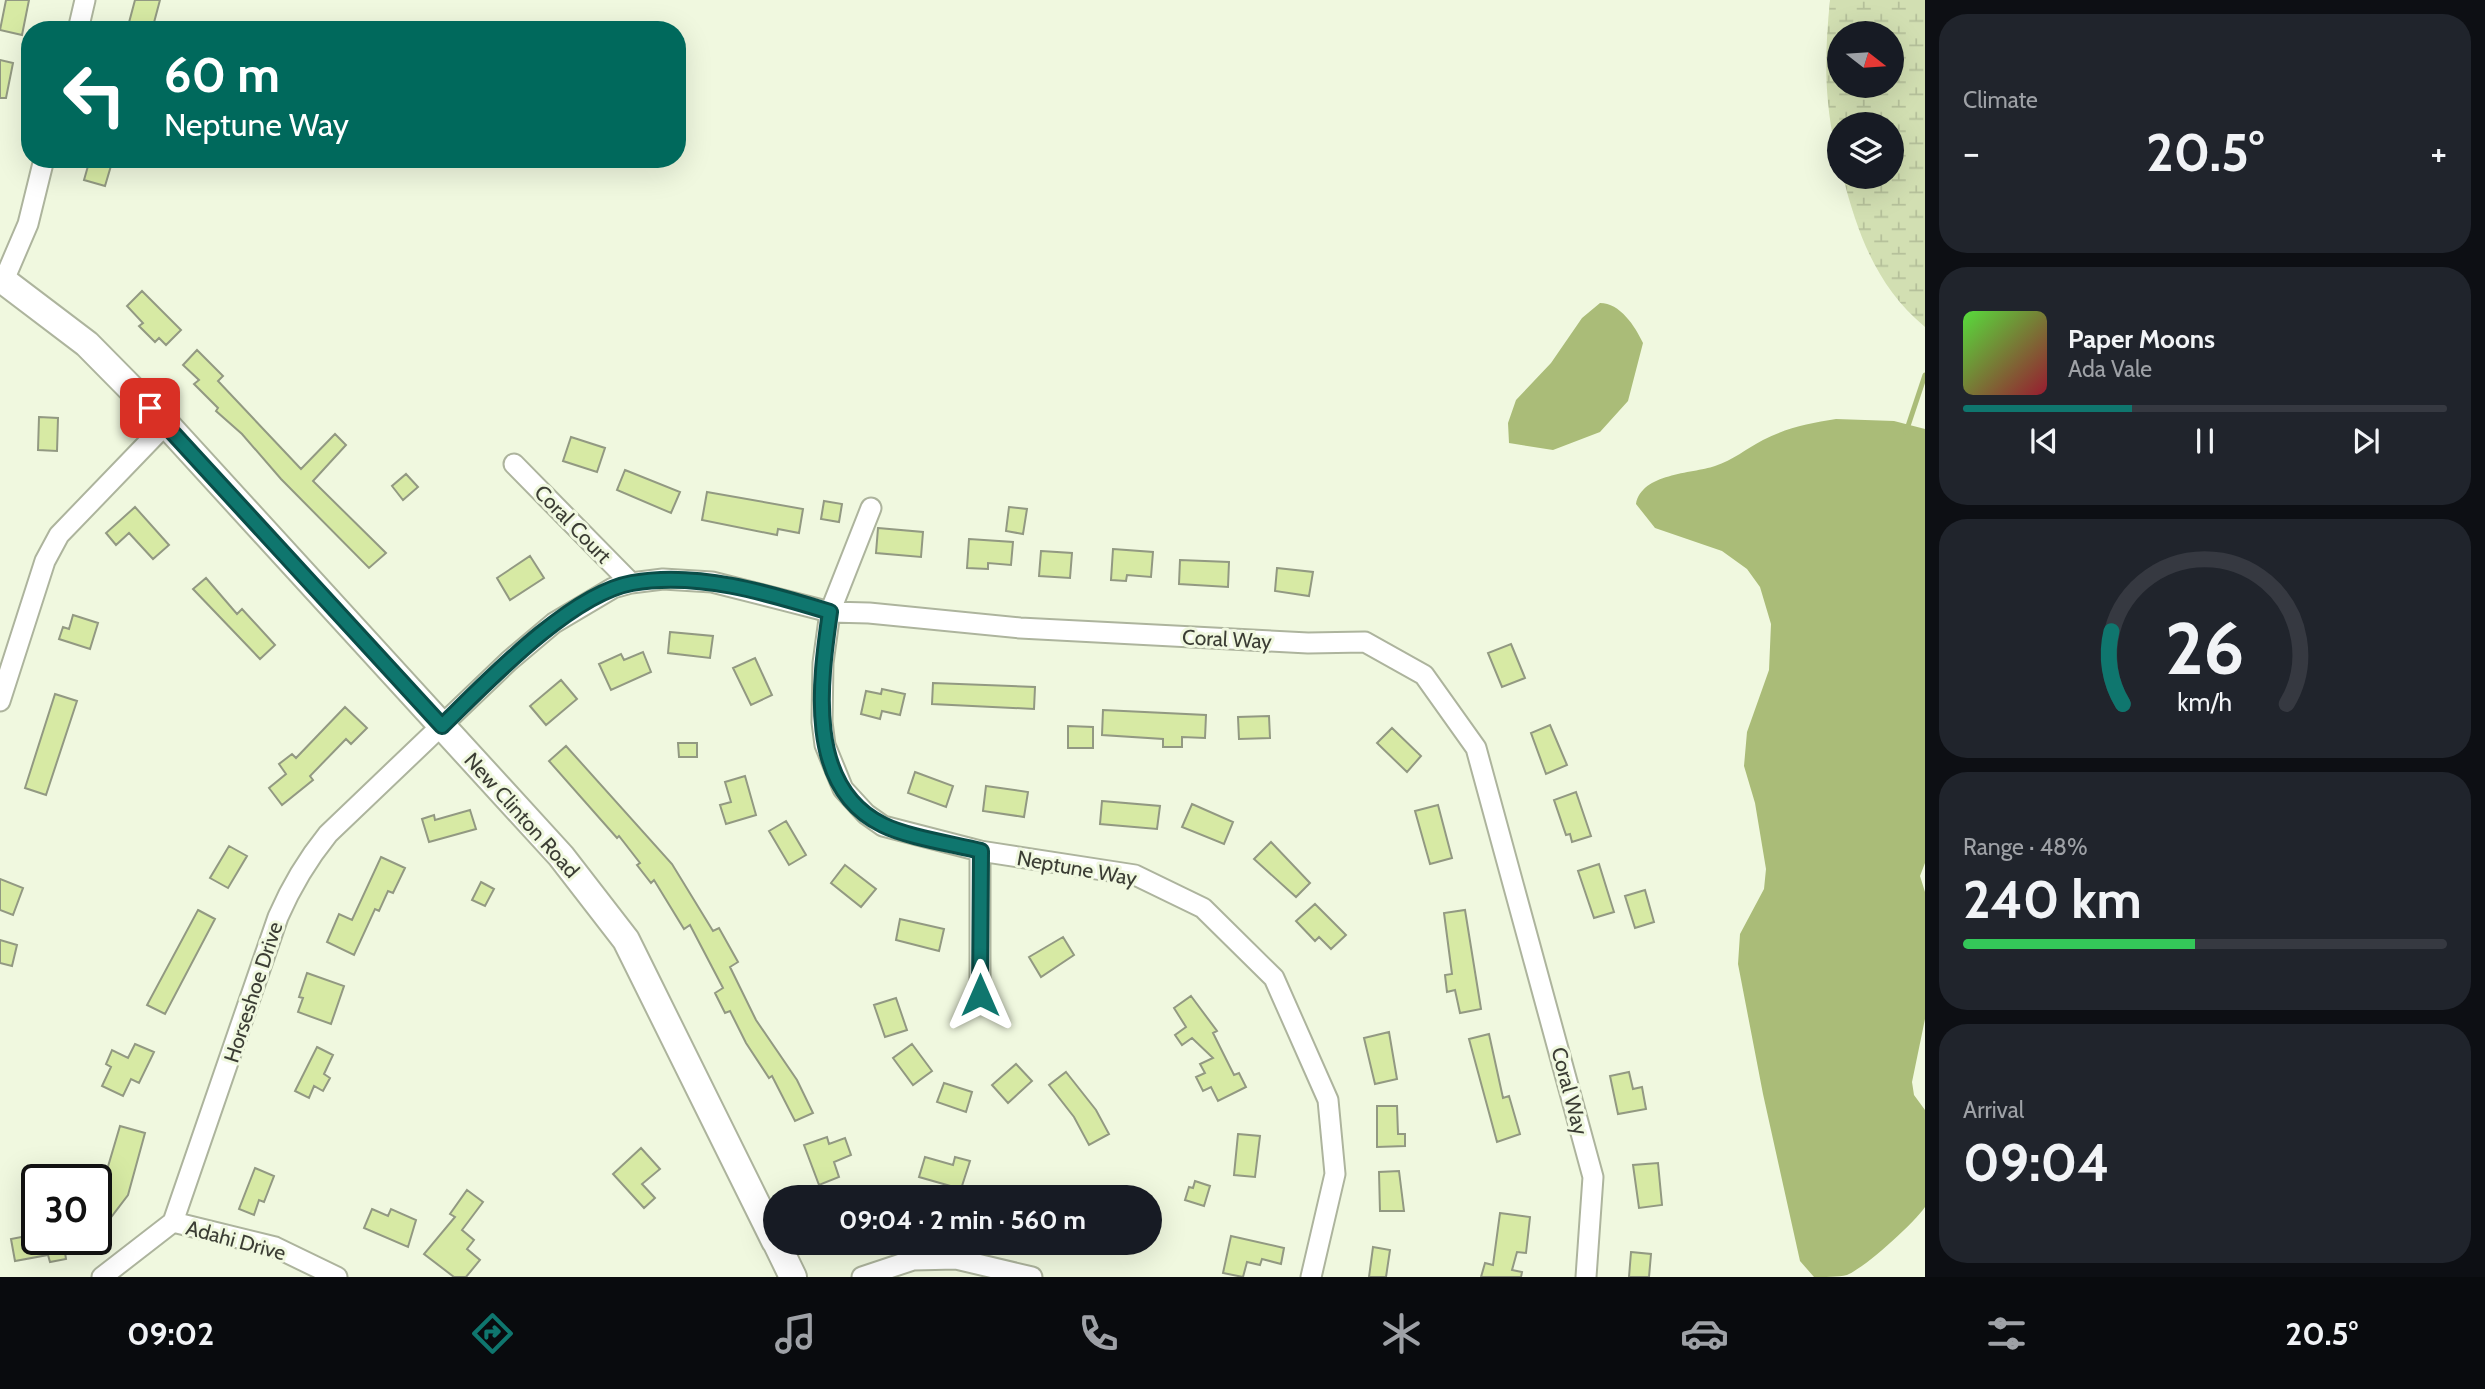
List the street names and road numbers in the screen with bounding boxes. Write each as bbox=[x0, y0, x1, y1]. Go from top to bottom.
street label: Coral Court bbox=[529, 480, 617, 568]
street label: Coral Way bbox=[1182, 624, 1273, 654]
street label: New Clinton Road bbox=[459, 747, 585, 883]
street label: Neptune Way bbox=[1015, 845, 1139, 891]
street label: Horseshoe Drive bbox=[218, 918, 288, 1065]
street label: Coral Way bbox=[1546, 1044, 1594, 1138]
street label: Adahi Drive bbox=[183, 1215, 289, 1265]

